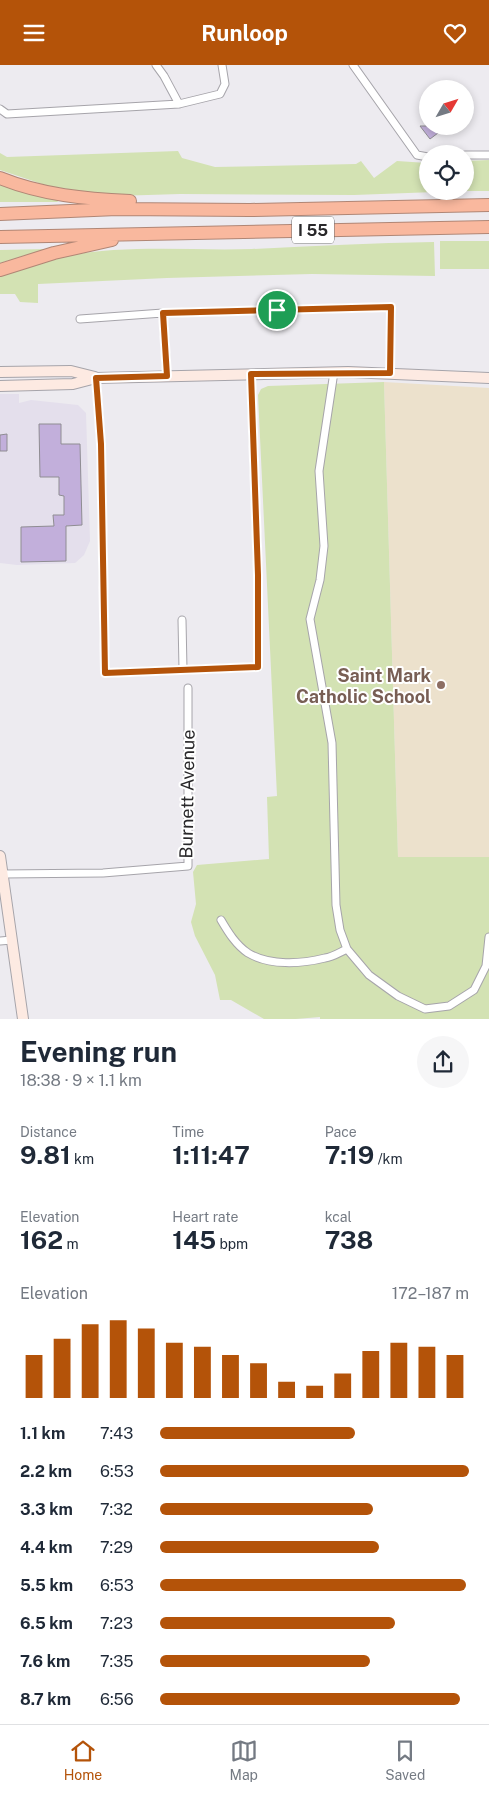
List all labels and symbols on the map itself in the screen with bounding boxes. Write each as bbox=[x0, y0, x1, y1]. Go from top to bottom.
north arrow bbox=[419, 80, 474, 135]
road number: I 55 bbox=[292, 217, 334, 243]
pin bbox=[256, 289, 298, 331]
place label: Saint Mark Catholic School bbox=[296, 665, 432, 707]
marker: Saint Mark Catholic School bbox=[435, 679, 447, 691]
street label: Burnett Avenue bbox=[175, 729, 199, 859]

